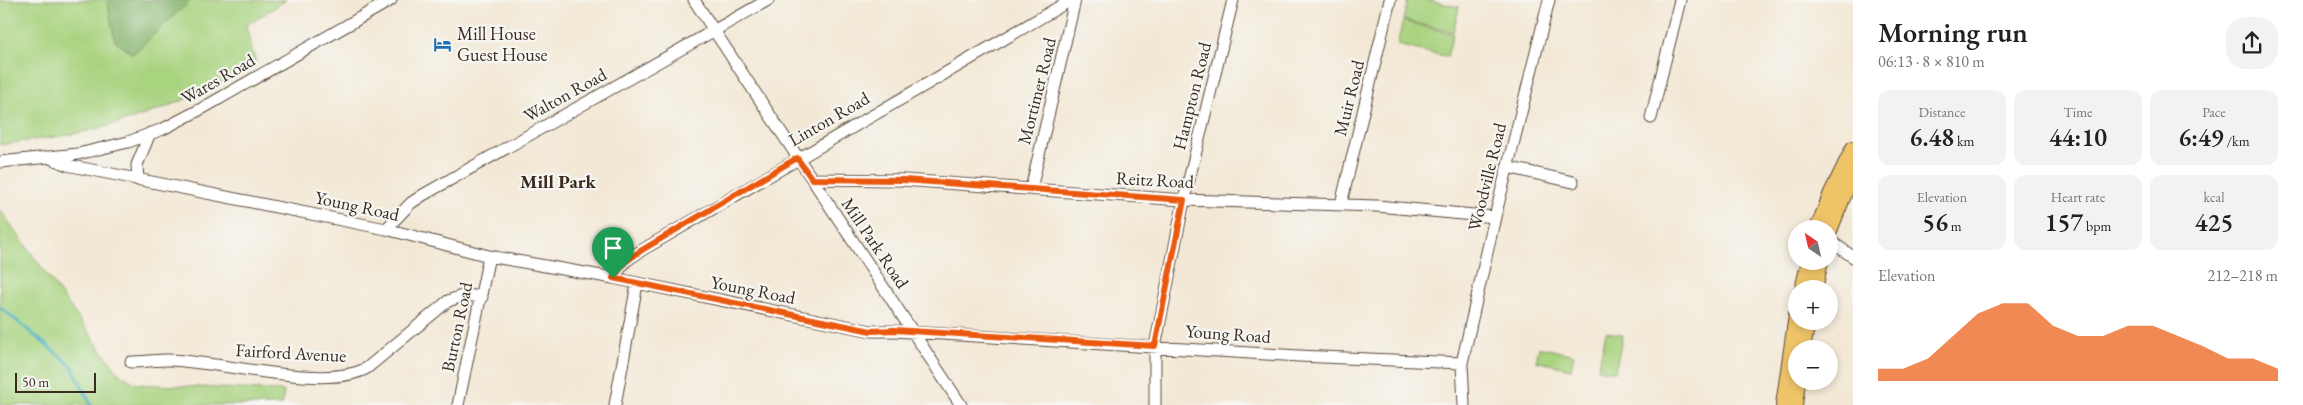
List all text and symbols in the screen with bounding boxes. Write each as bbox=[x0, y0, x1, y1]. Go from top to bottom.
text: Morning run bbox=[1878, 14, 2028, 50]
button: share bbox=[2226, 17, 2278, 69]
place label: Mill House Guest House bbox=[457, 22, 548, 66]
hotel icon: Mill House Guest House bbox=[433, 34, 453, 54]
street label: Mortimer Road bbox=[1012, 34, 1061, 147]
street label: Hampton Road bbox=[1167, 39, 1216, 152]
street label: Wares Road bbox=[176, 48, 260, 109]
text: 06:13 · 8 × 810 m bbox=[1878, 51, 1985, 72]
street label: Muir Road bbox=[1328, 57, 1369, 138]
street label: Walton Road bbox=[519, 62, 611, 127]
street label: Linton Road bbox=[784, 86, 874, 151]
text: Distance bbox=[1919, 103, 1965, 121]
text: Time bbox=[2063, 103, 2093, 121]
text: Pace bbox=[2202, 103, 2226, 121]
street label: Woodville Road bbox=[1462, 119, 1511, 233]
text: 6.48 bbox=[1910, 121, 1954, 153]
text: 44:10 bbox=[2049, 121, 2107, 153]
text: 6:49 bbox=[2178, 121, 2224, 153]
text: km bbox=[1954, 132, 1974, 150]
text: /km bbox=[2224, 132, 2250, 150]
street label: Reitz Road bbox=[1115, 166, 1195, 193]
district label: Mill Park bbox=[520, 169, 597, 194]
street label: Young Road bbox=[313, 185, 402, 226]
text: Elevation bbox=[1917, 188, 1967, 206]
text: Heart rate bbox=[2051, 188, 2105, 206]
text: kcal bbox=[2204, 188, 2225, 206]
street label: Mill Park Road bbox=[837, 193, 915, 293]
text: 56 bbox=[1922, 206, 1948, 238]
text: 157 bbox=[2045, 206, 2083, 238]
text: 425 bbox=[2195, 206, 2233, 238]
text: m bbox=[1948, 217, 1962, 235]
text: bpm bbox=[2083, 217, 2111, 235]
north arrow bbox=[1788, 220, 1838, 270]
map controls bbox=[1788, 220, 1838, 390]
pin bbox=[592, 227, 634, 278]
icon: arrive bbox=[599, 234, 627, 262]
text: Elevation bbox=[1878, 265, 1936, 286]
text: 212–218 m bbox=[2207, 265, 2278, 286]
street label: Young Road bbox=[709, 270, 798, 309]
street label: Burton Road bbox=[436, 279, 477, 374]
button: + bbox=[1788, 280, 1838, 330]
street label: Young Road bbox=[1185, 319, 1272, 348]
street label: Fairford Avenue bbox=[235, 338, 347, 367]
button: − bbox=[1788, 340, 1838, 390]
scale bar bbox=[15, 370, 96, 393]
text: 50 m bbox=[22, 373, 49, 391]

